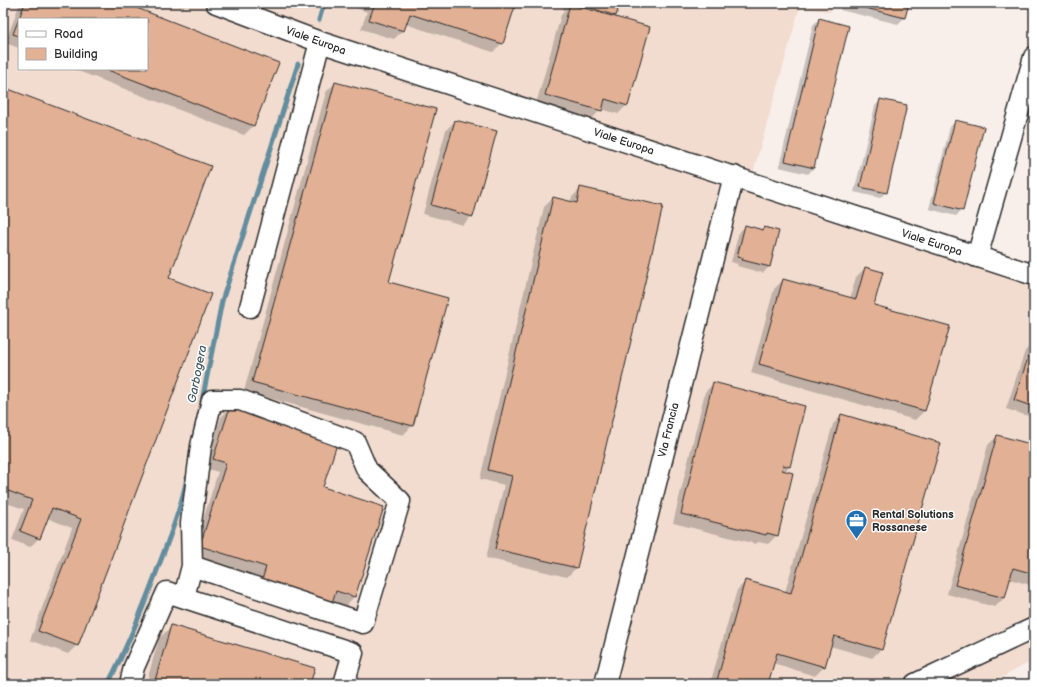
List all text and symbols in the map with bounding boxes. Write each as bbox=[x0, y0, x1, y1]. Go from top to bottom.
legend bbox=[18, 18, 148, 70]
street label: Viale Europa bbox=[284, 24, 348, 57]
text: Road bbox=[54, 27, 83, 42]
text: Building bbox=[54, 47, 98, 62]
street label: Viale Europa bbox=[592, 126, 656, 157]
street label: Viale Europa bbox=[900, 227, 964, 258]
water label: Garbogera bbox=[185, 344, 210, 404]
street label: Via Francia bbox=[655, 401, 682, 459]
office icon: Rental Solutions Rossanese bbox=[844, 507, 870, 540]
place label: Rental Solutions Rossanese bbox=[872, 508, 954, 534]

